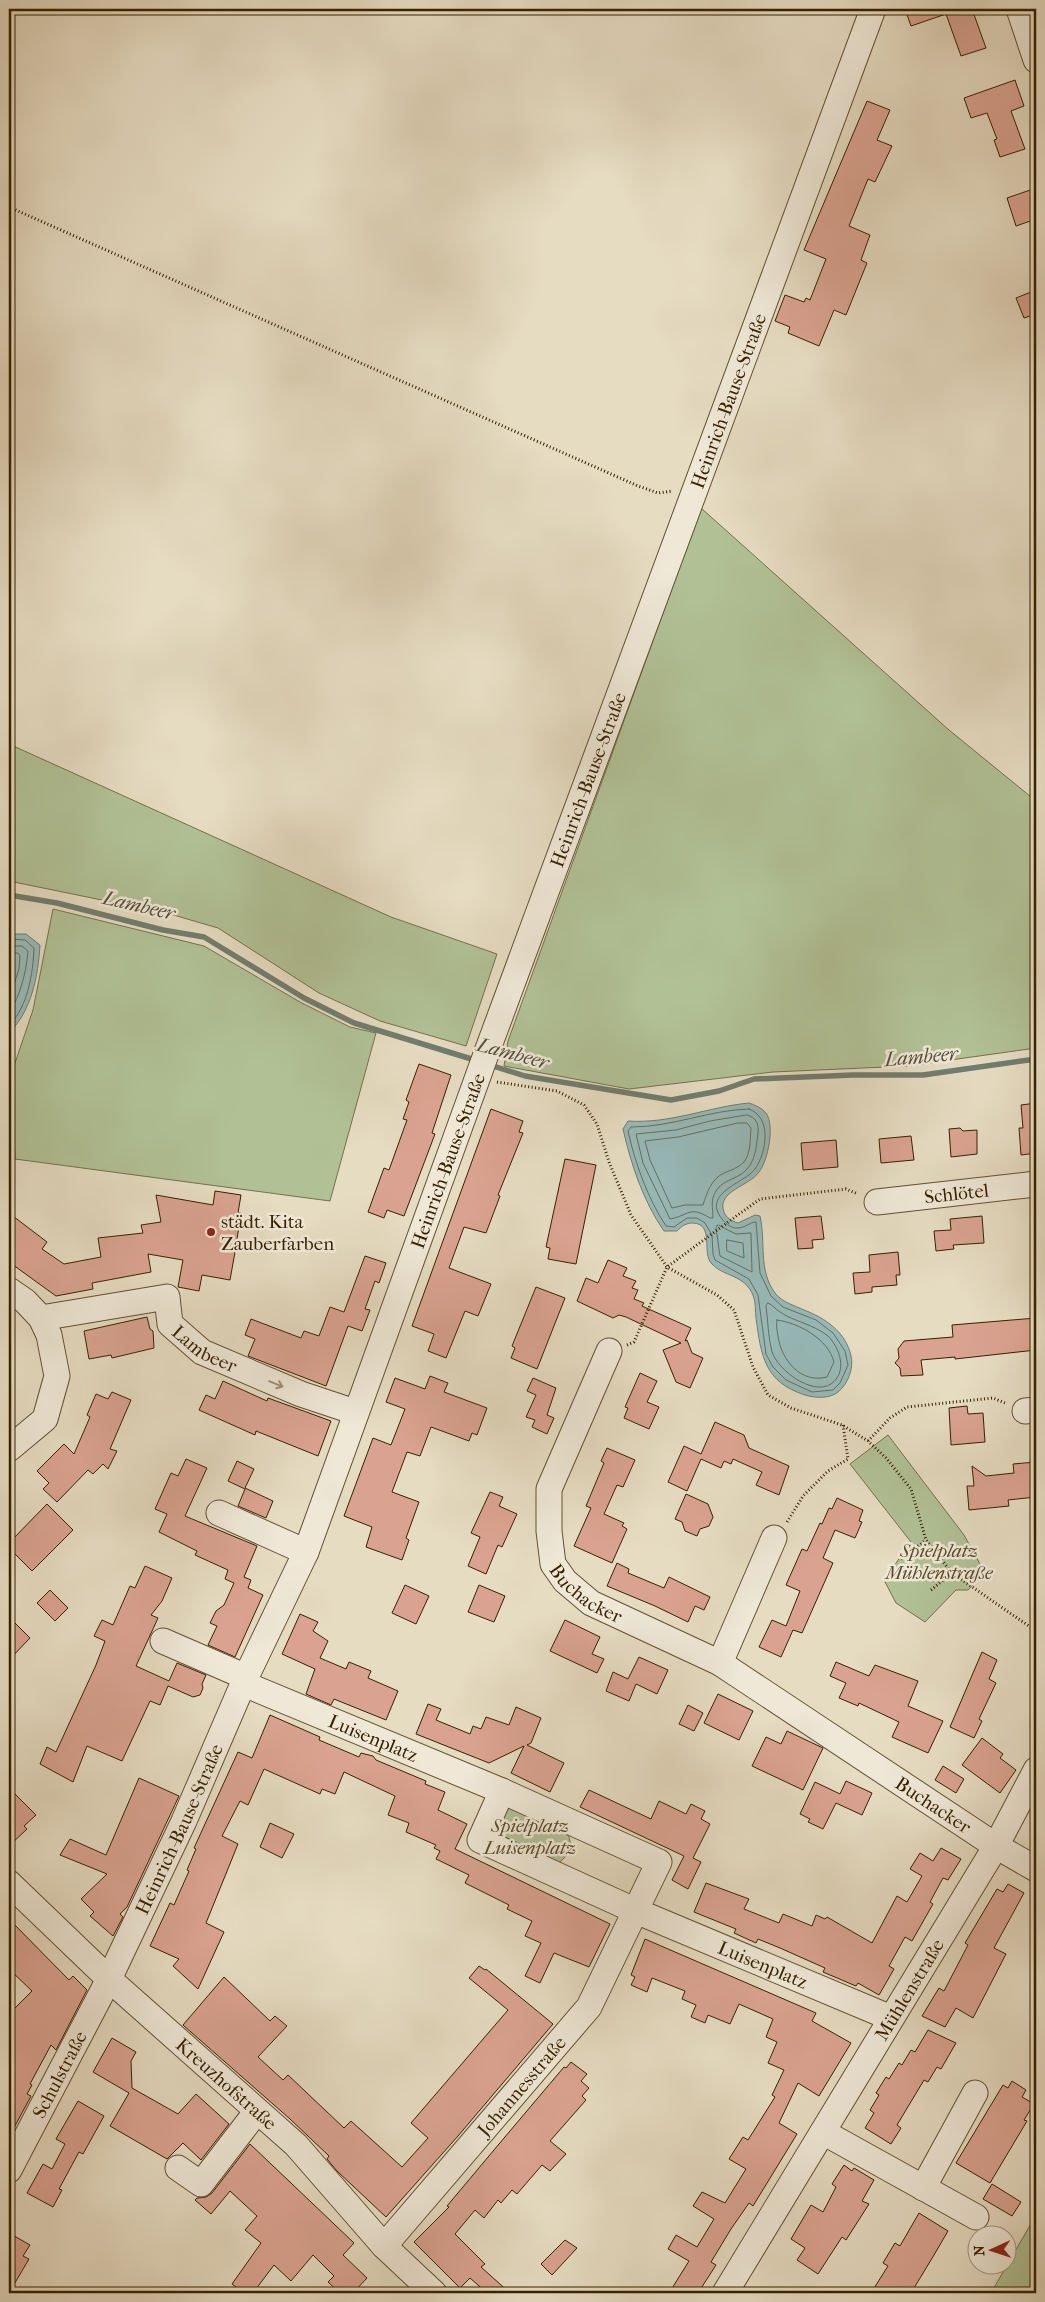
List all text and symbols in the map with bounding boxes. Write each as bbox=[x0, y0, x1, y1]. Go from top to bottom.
street label: Heinrich-Bause-Straße bbox=[686, 311, 771, 492]
street label: Heinrich-Bause-Straße bbox=[546, 689, 631, 871]
water label: Lambeer bbox=[99, 886, 179, 925]
water label: Lambeer bbox=[473, 1032, 553, 1075]
water label: Lambeer bbox=[882, 1042, 961, 1071]
street label: Heinrich-Bause-Straße bbox=[407, 1070, 490, 1252]
street label: Schlötel bbox=[923, 1179, 990, 1209]
place label: städt. Kita Zauberfarben bbox=[221, 1211, 334, 1255]
marker: städt. Kita Zauberfarben bbox=[205, 1226, 217, 1238]
street label: Lambeer bbox=[167, 1321, 241, 1378]
one-way arrow bbox=[268, 1380, 283, 1389]
park label: Spielplatz Mühlenstraße bbox=[883, 1540, 994, 1584]
street label: Buchacker bbox=[544, 1560, 626, 1628]
street label: Luisenplatz bbox=[325, 1710, 421, 1767]
street label: Heinrich-Bause-Straße bbox=[131, 1741, 228, 1918]
street label: Buchacker bbox=[891, 1772, 976, 1839]
park label: Spielplatz Luisenplatz bbox=[482, 1815, 576, 1859]
street label: Mühlenstraße bbox=[871, 1935, 949, 2045]
street label: Luisenplatz bbox=[715, 1937, 810, 1994]
street label: Schulstraße bbox=[28, 2028, 92, 2122]
street label: Johannesstraße bbox=[472, 2032, 571, 2142]
street label: Kreuzhofstraße bbox=[171, 2034, 281, 2135]
north arrow bbox=[968, 2224, 1018, 2274]
text: N bbox=[971, 2245, 988, 2256]

